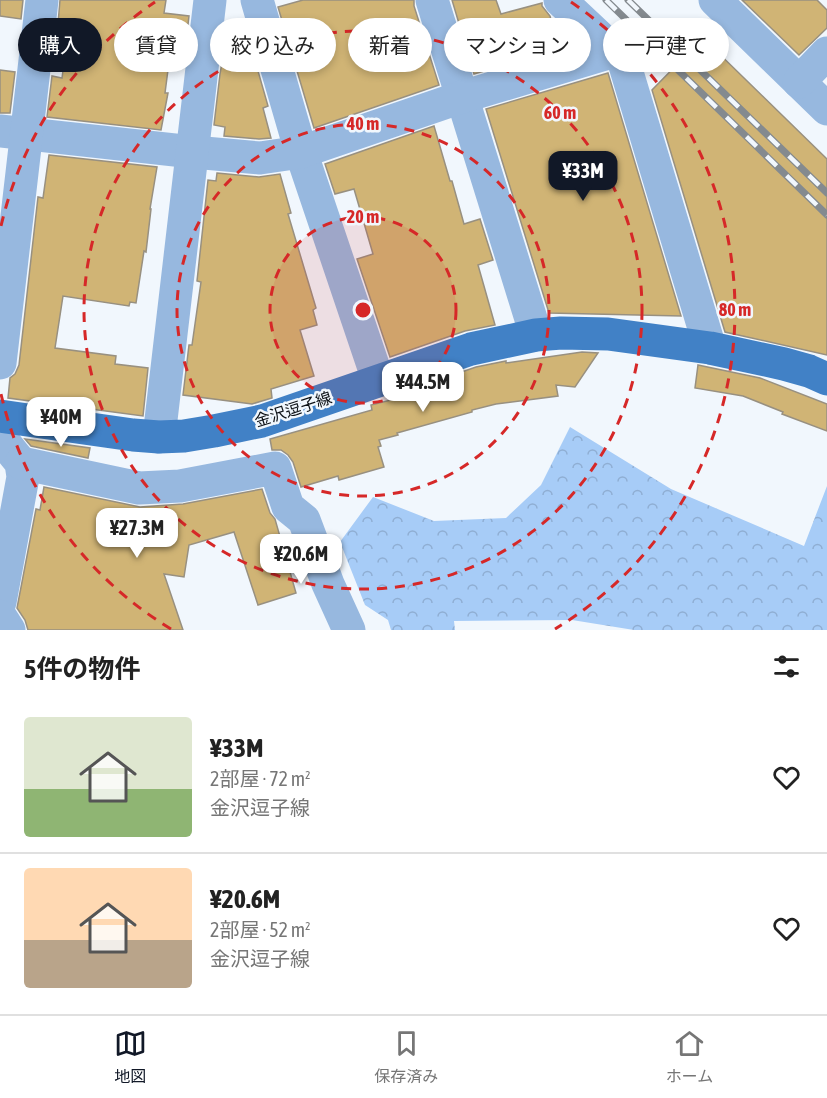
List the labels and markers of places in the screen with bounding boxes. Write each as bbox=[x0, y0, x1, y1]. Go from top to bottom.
pin: ¥33M bbox=[547, 151, 619, 202]
centre of rings bbox=[353, 300, 373, 320]
pin: ¥44.5M bbox=[374, 362, 472, 413]
pin: ¥40M bbox=[25, 397, 97, 448]
pin: ¥27.3M bbox=[88, 508, 186, 559]
pin: ¥20.6M bbox=[252, 534, 350, 585]

